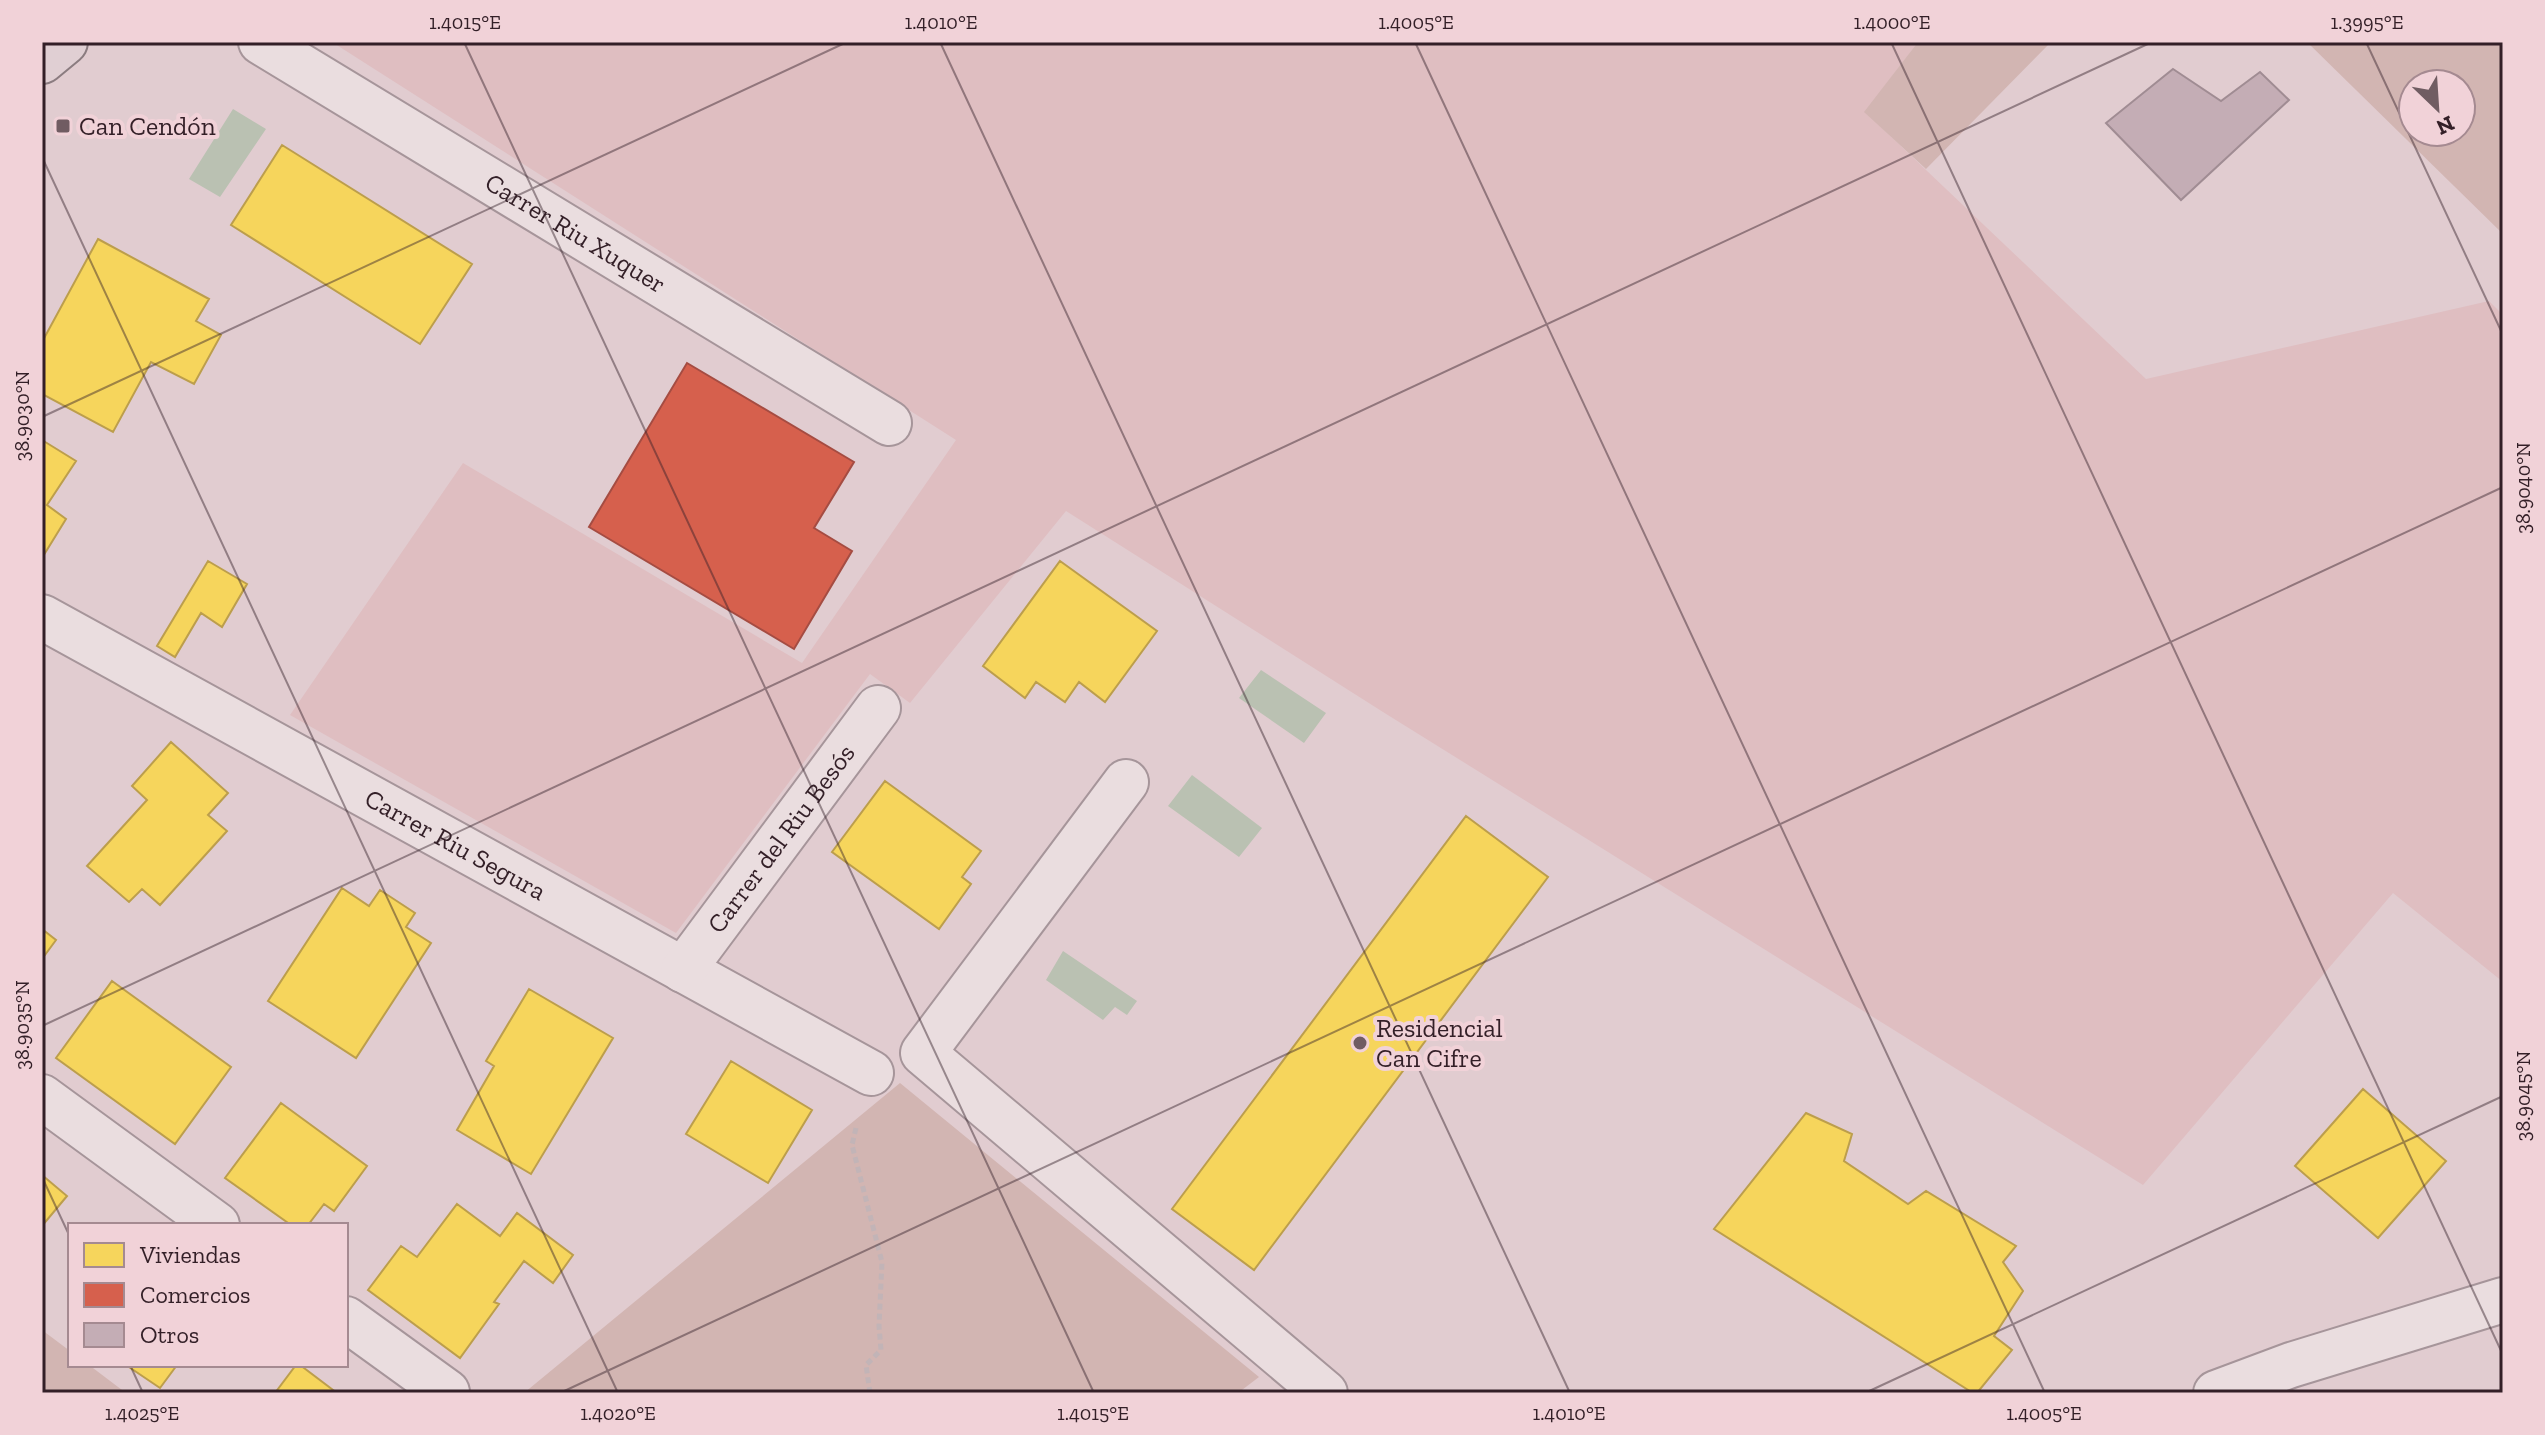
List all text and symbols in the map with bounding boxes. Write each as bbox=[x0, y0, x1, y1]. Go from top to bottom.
text: 1.4015°E bbox=[429, 10, 501, 34]
text: 1.4010°E bbox=[904, 10, 978, 34]
text: 1.4005°E bbox=[1378, 10, 1454, 34]
text: 1.4000°E bbox=[1854, 10, 1930, 34]
text: 1.3995°E bbox=[2331, 10, 2403, 34]
north arrow bbox=[2397, 68, 2477, 148]
place label: Can Cendón bbox=[79, 110, 216, 142]
text: N bbox=[2432, 110, 2459, 142]
marker: Can Cendón bbox=[54, 117, 72, 135]
street label: Carrer Riu Xuquer bbox=[479, 166, 672, 300]
text: 38.9030°N bbox=[10, 370, 34, 461]
text: 38.9040°N bbox=[2511, 442, 2535, 534]
street label: Carrer del Riu Besós bbox=[700, 738, 862, 939]
street label: Carrer Riu Segura bbox=[359, 782, 552, 907]
text: 38.9035°N bbox=[10, 980, 34, 1070]
place label: Residencial Can Cifre bbox=[1376, 1012, 1503, 1074]
marker: Residencial Can Cifre bbox=[1351, 1034, 1369, 1052]
text: 38.9045°N bbox=[2511, 1051, 2535, 1141]
legend bbox=[68, 1223, 348, 1367]
text: Viviendas bbox=[139, 1240, 241, 1269]
text: Comercios bbox=[140, 1280, 251, 1309]
text: Otros bbox=[140, 1320, 199, 1349]
text: 1.4025°E bbox=[105, 1401, 179, 1425]
text: 1.4020°E bbox=[580, 1401, 656, 1425]
text: 1.4015°E bbox=[1057, 1401, 1129, 1425]
text: 1.4010°E bbox=[1532, 1401, 1606, 1425]
text: 1.4005°E bbox=[2006, 1401, 2082, 1425]

